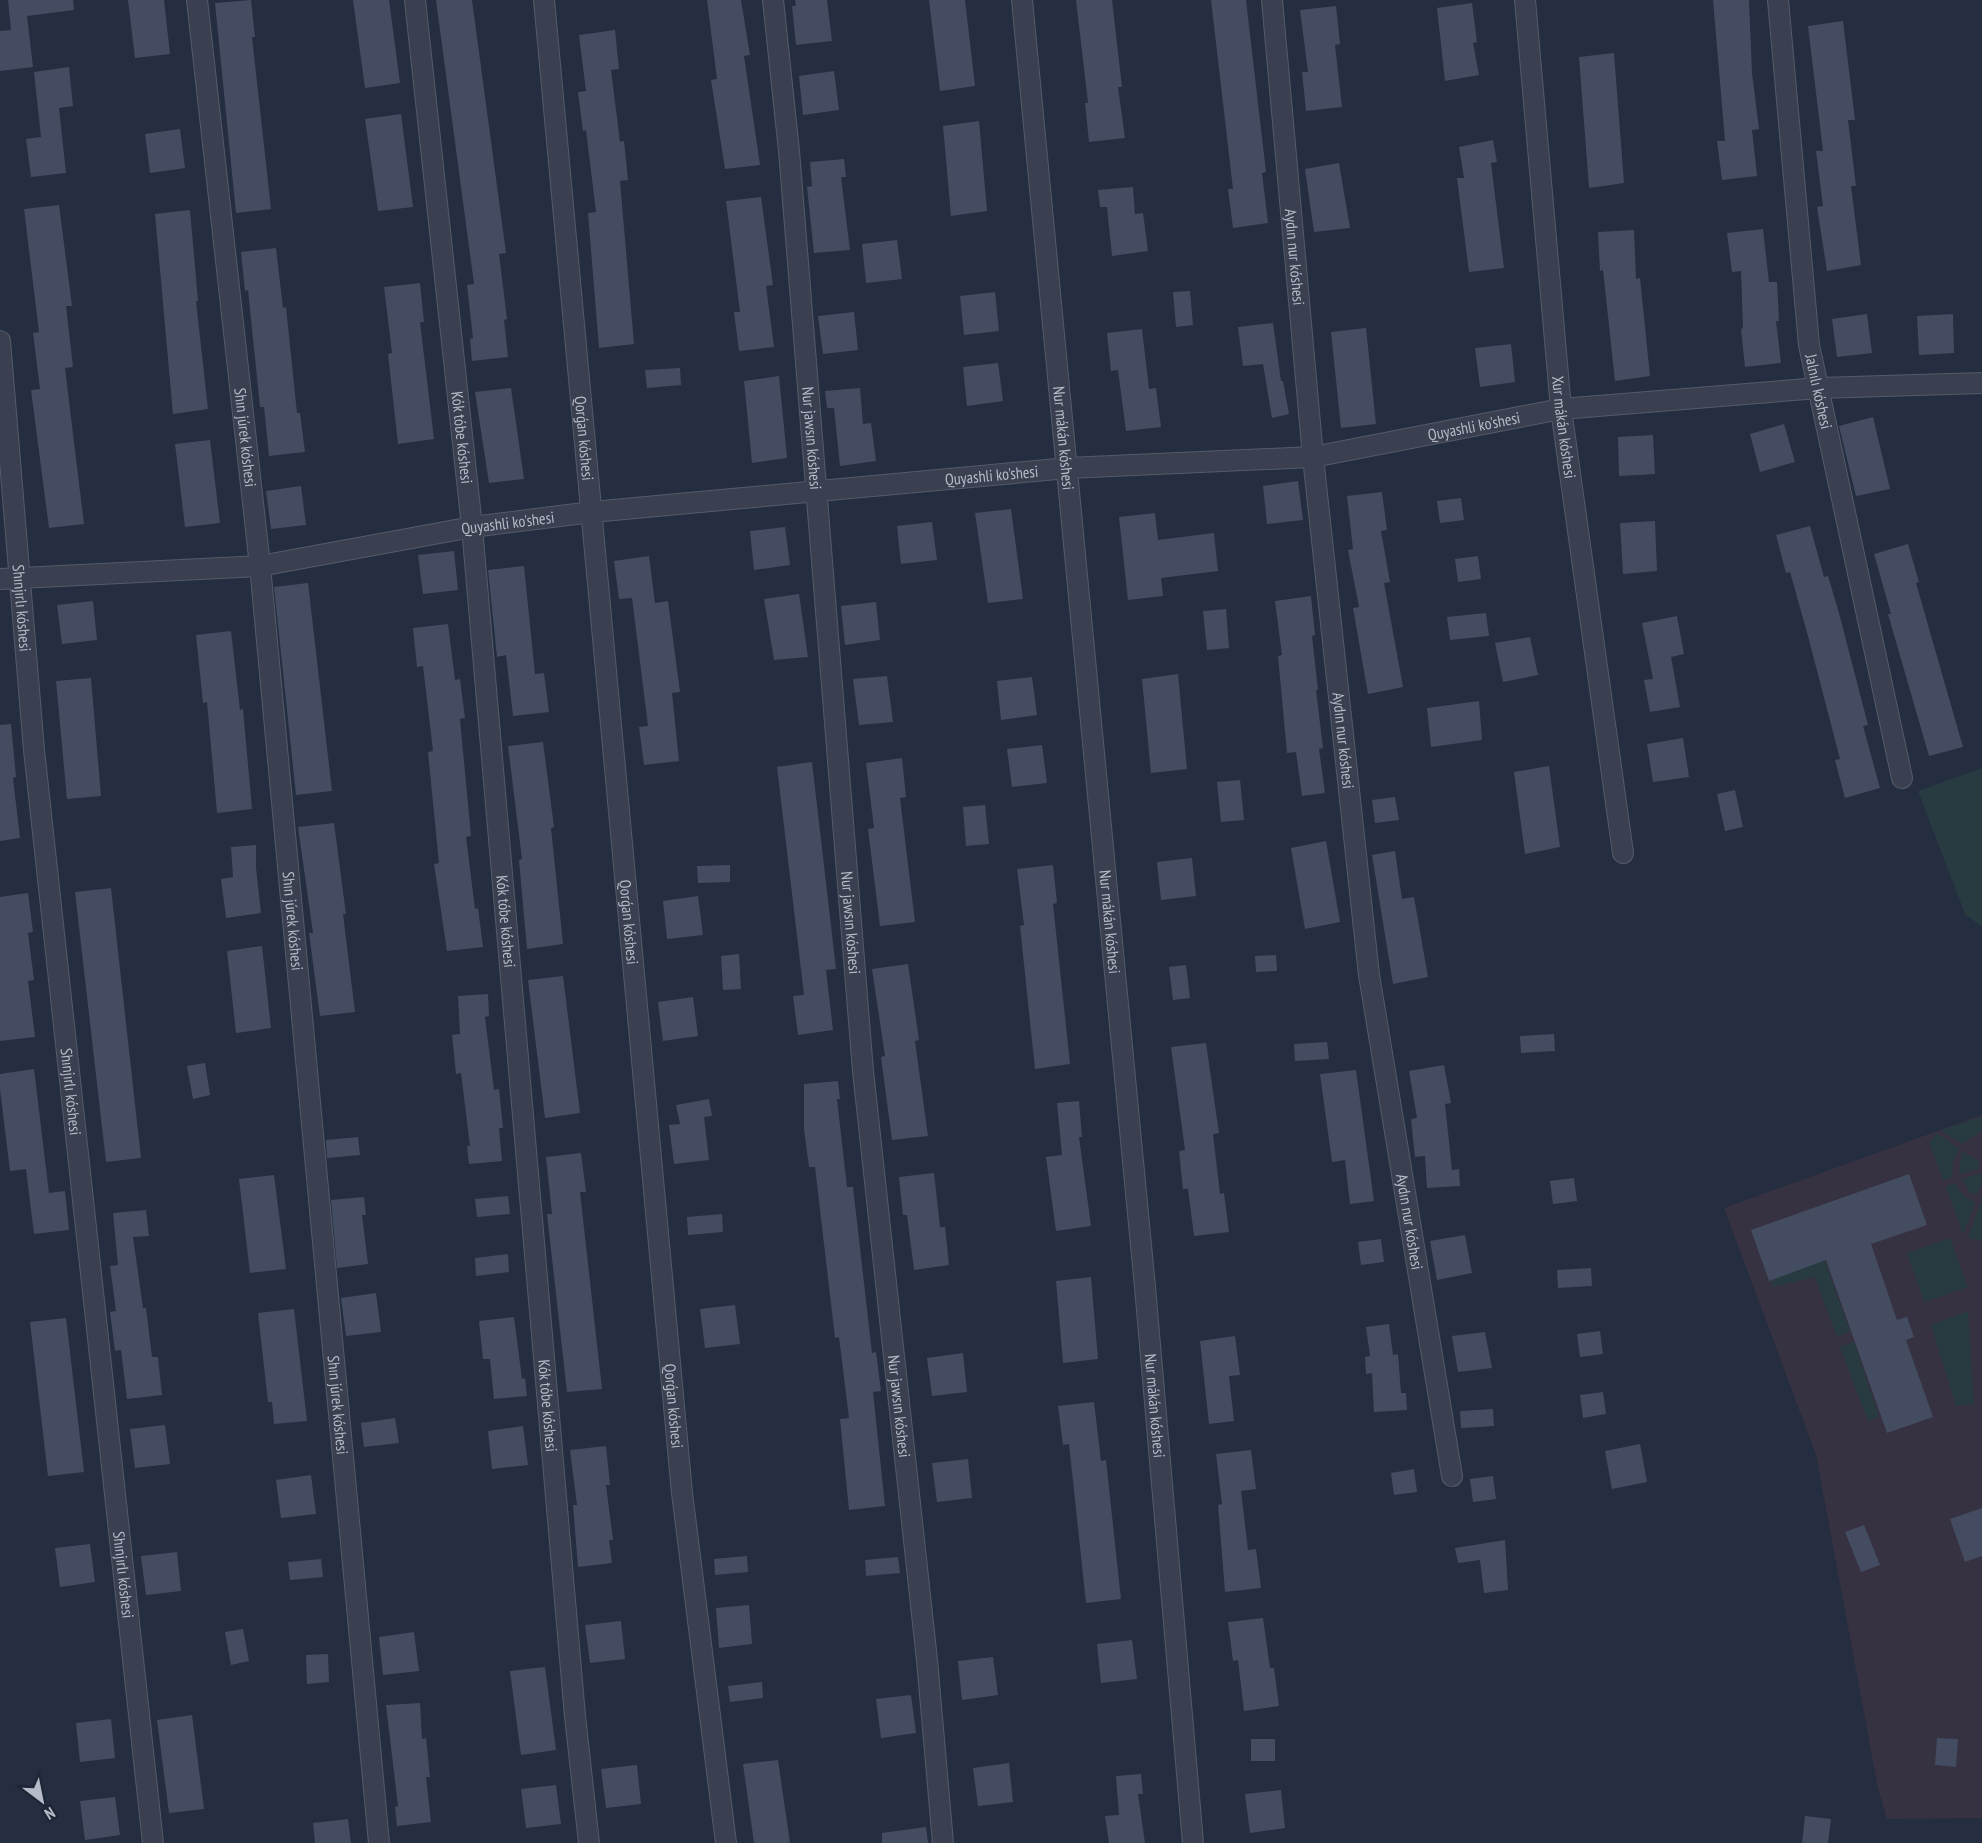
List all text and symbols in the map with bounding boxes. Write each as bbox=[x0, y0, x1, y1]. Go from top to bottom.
street label: Aydın nur kóshesi bbox=[1281, 208, 1309, 306]
street label: Jalnılı kóshesi bbox=[1801, 351, 1837, 431]
street label: Xur mákán kóshesi bbox=[1548, 375, 1581, 480]
street label: Nur mákán kóshesi bbox=[1049, 385, 1079, 491]
street label: Nur jawsın kóshesi bbox=[798, 386, 826, 490]
street label: Shın júrek kóshesi bbox=[230, 387, 261, 488]
street label: Kók tóbe kóshesi bbox=[447, 390, 477, 485]
street label: Qorǵan kóshesi bbox=[571, 395, 598, 481]
street label: Quyashli ko'shesi bbox=[1426, 407, 1522, 445]
street label: Quyashli ko'shesi bbox=[944, 461, 1039, 489]
street label: Quyashli ko'shesi bbox=[460, 507, 556, 539]
street label: Shınjırlı kóshesi bbox=[9, 564, 36, 652]
street label: Aydın nur kóshesi bbox=[1329, 691, 1359, 790]
street label: Nur mákán kóshesi bbox=[1095, 869, 1125, 975]
street label: Shın júrek kóshesi bbox=[279, 871, 308, 971]
street label: Nur jawsın kóshesi bbox=[837, 871, 865, 975]
street label: Kók tóbe kóshesi bbox=[492, 874, 520, 968]
street label: Qorǵan kóshesi bbox=[615, 879, 643, 965]
street label: Shınjırlı kóshesi bbox=[57, 1047, 86, 1136]
street label: Aydın nur kóshesi bbox=[1392, 1172, 1428, 1271]
street label: Nur mákán kóshesi bbox=[1141, 1353, 1170, 1458]
street label: Shın júrek kóshesi bbox=[324, 1354, 353, 1455]
street label: Nur jawsın kóshesi bbox=[884, 1354, 915, 1458]
street label: Kók tóbe kóshesi bbox=[534, 1359, 562, 1453]
street label: Qorǵan kóshesi bbox=[660, 1363, 688, 1449]
street label: Shınjırlı kóshesi bbox=[109, 1530, 138, 1619]
north arrow bbox=[12, 1771, 72, 1831]
text: N bbox=[41, 1803, 59, 1824]

